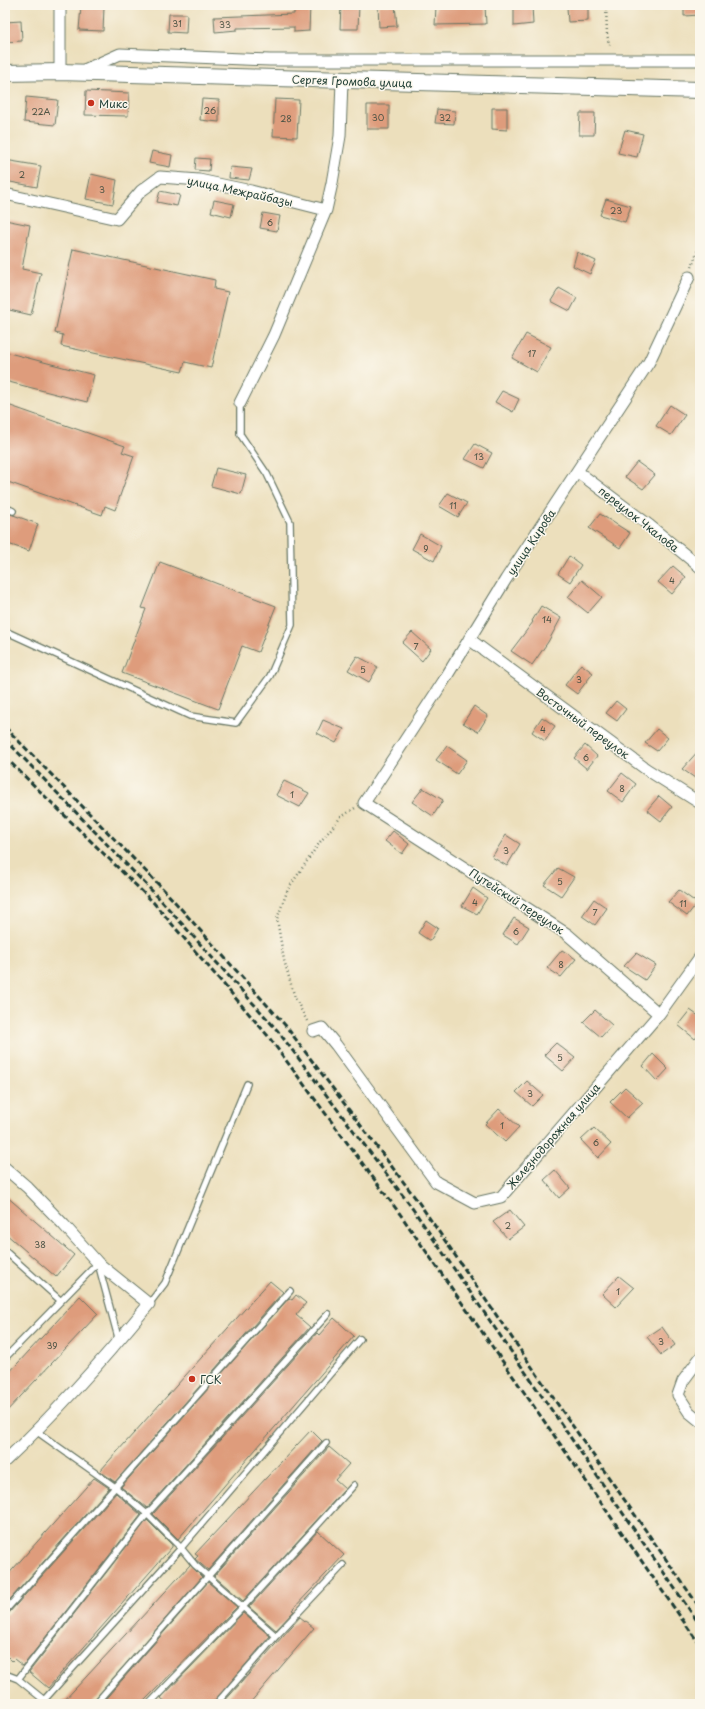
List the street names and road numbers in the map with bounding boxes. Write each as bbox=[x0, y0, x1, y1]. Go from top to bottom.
street label: Сергея Громова улица bbox=[291, 70, 413, 92]
street label: улица Межрайбазы bbox=[186, 172, 294, 210]
street label: переулок Чкалова bbox=[595, 482, 683, 556]
street label: улица Кирова bbox=[503, 505, 560, 579]
street label: Восточный переулок bbox=[533, 683, 633, 763]
street label: Путейский переулок bbox=[466, 864, 568, 938]
street label: Железнодорожная улица bbox=[502, 1079, 604, 1193]

